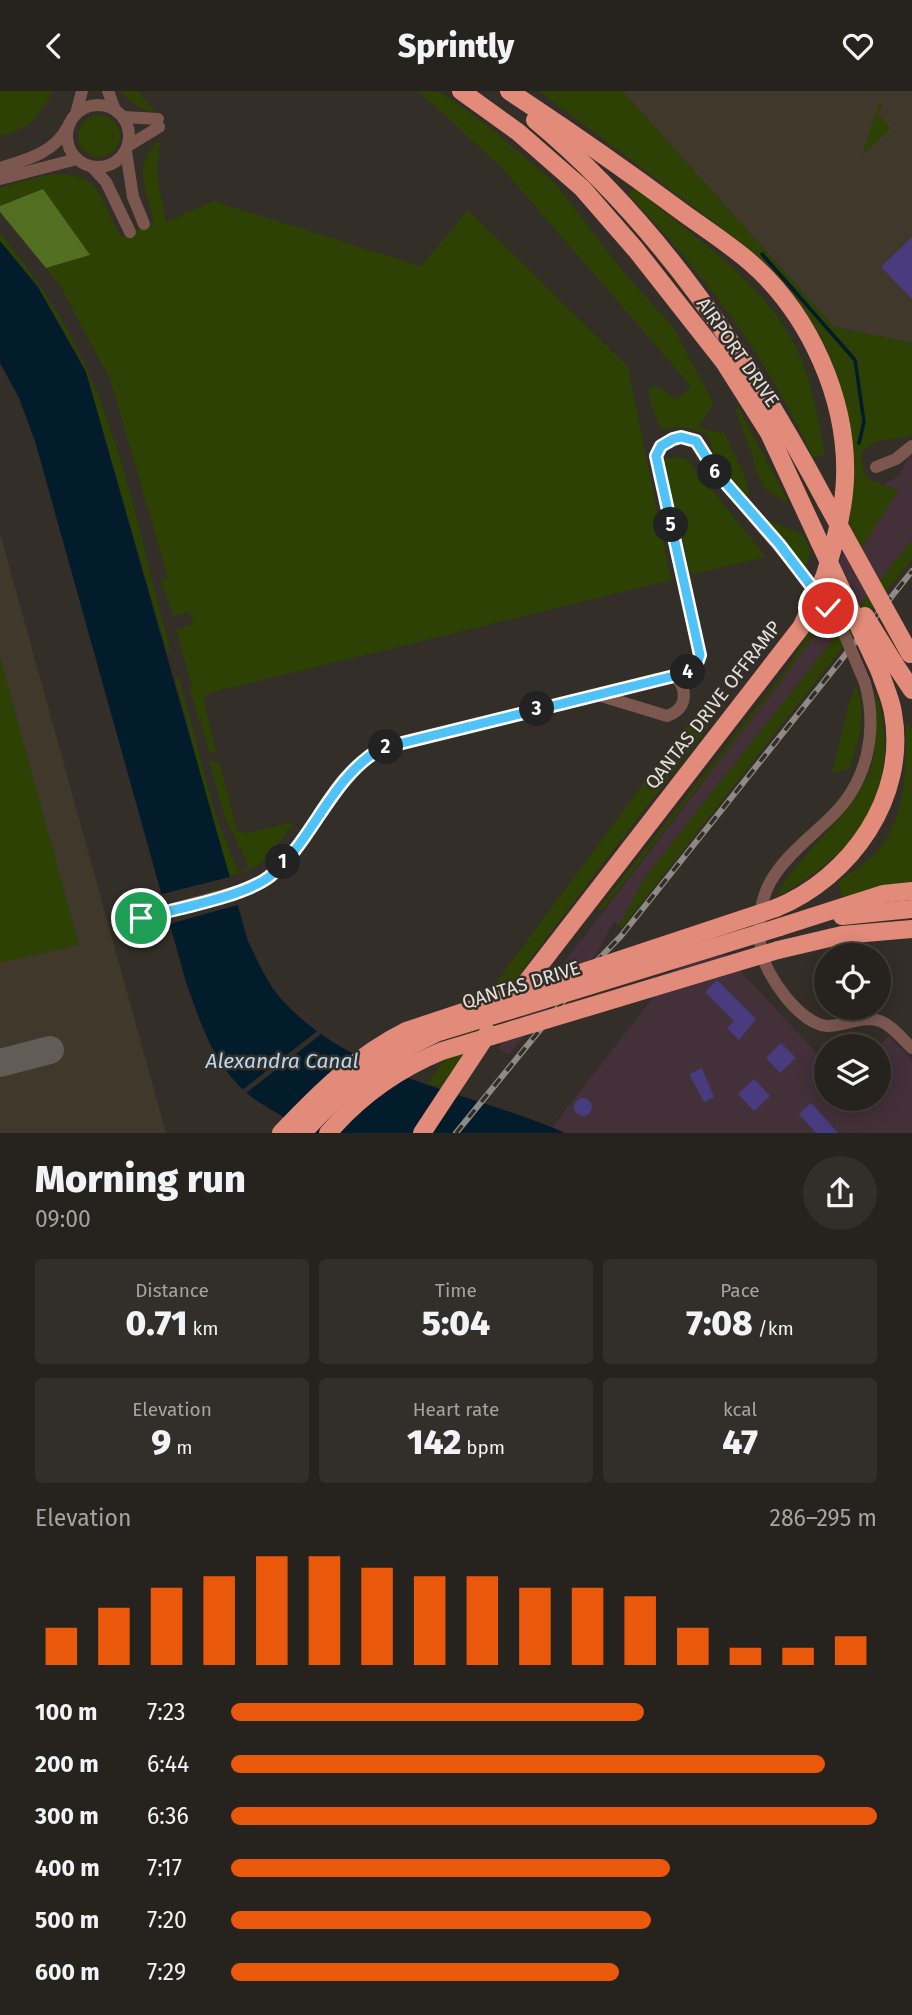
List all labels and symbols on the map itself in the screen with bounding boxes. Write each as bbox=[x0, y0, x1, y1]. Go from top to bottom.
street label: AIRPORT DRIVE bbox=[692, 293, 784, 411]
pin: 6 bbox=[698, 455, 732, 489]
pin: 5 bbox=[654, 507, 688, 543]
pin bbox=[798, 578, 858, 638]
street label: QANTAS DRIVE OFFRAMP bbox=[640, 616, 786, 794]
pin: 4 bbox=[670, 655, 706, 689]
pin: 3 bbox=[520, 691, 554, 727]
pin: 2 bbox=[368, 729, 404, 765]
pin: 1 bbox=[266, 845, 300, 879]
pin bbox=[111, 888, 171, 948]
street label: QANTAS DRIVE bbox=[459, 956, 583, 1014]
water label: Alexandra Canal bbox=[204, 1048, 359, 1074]

